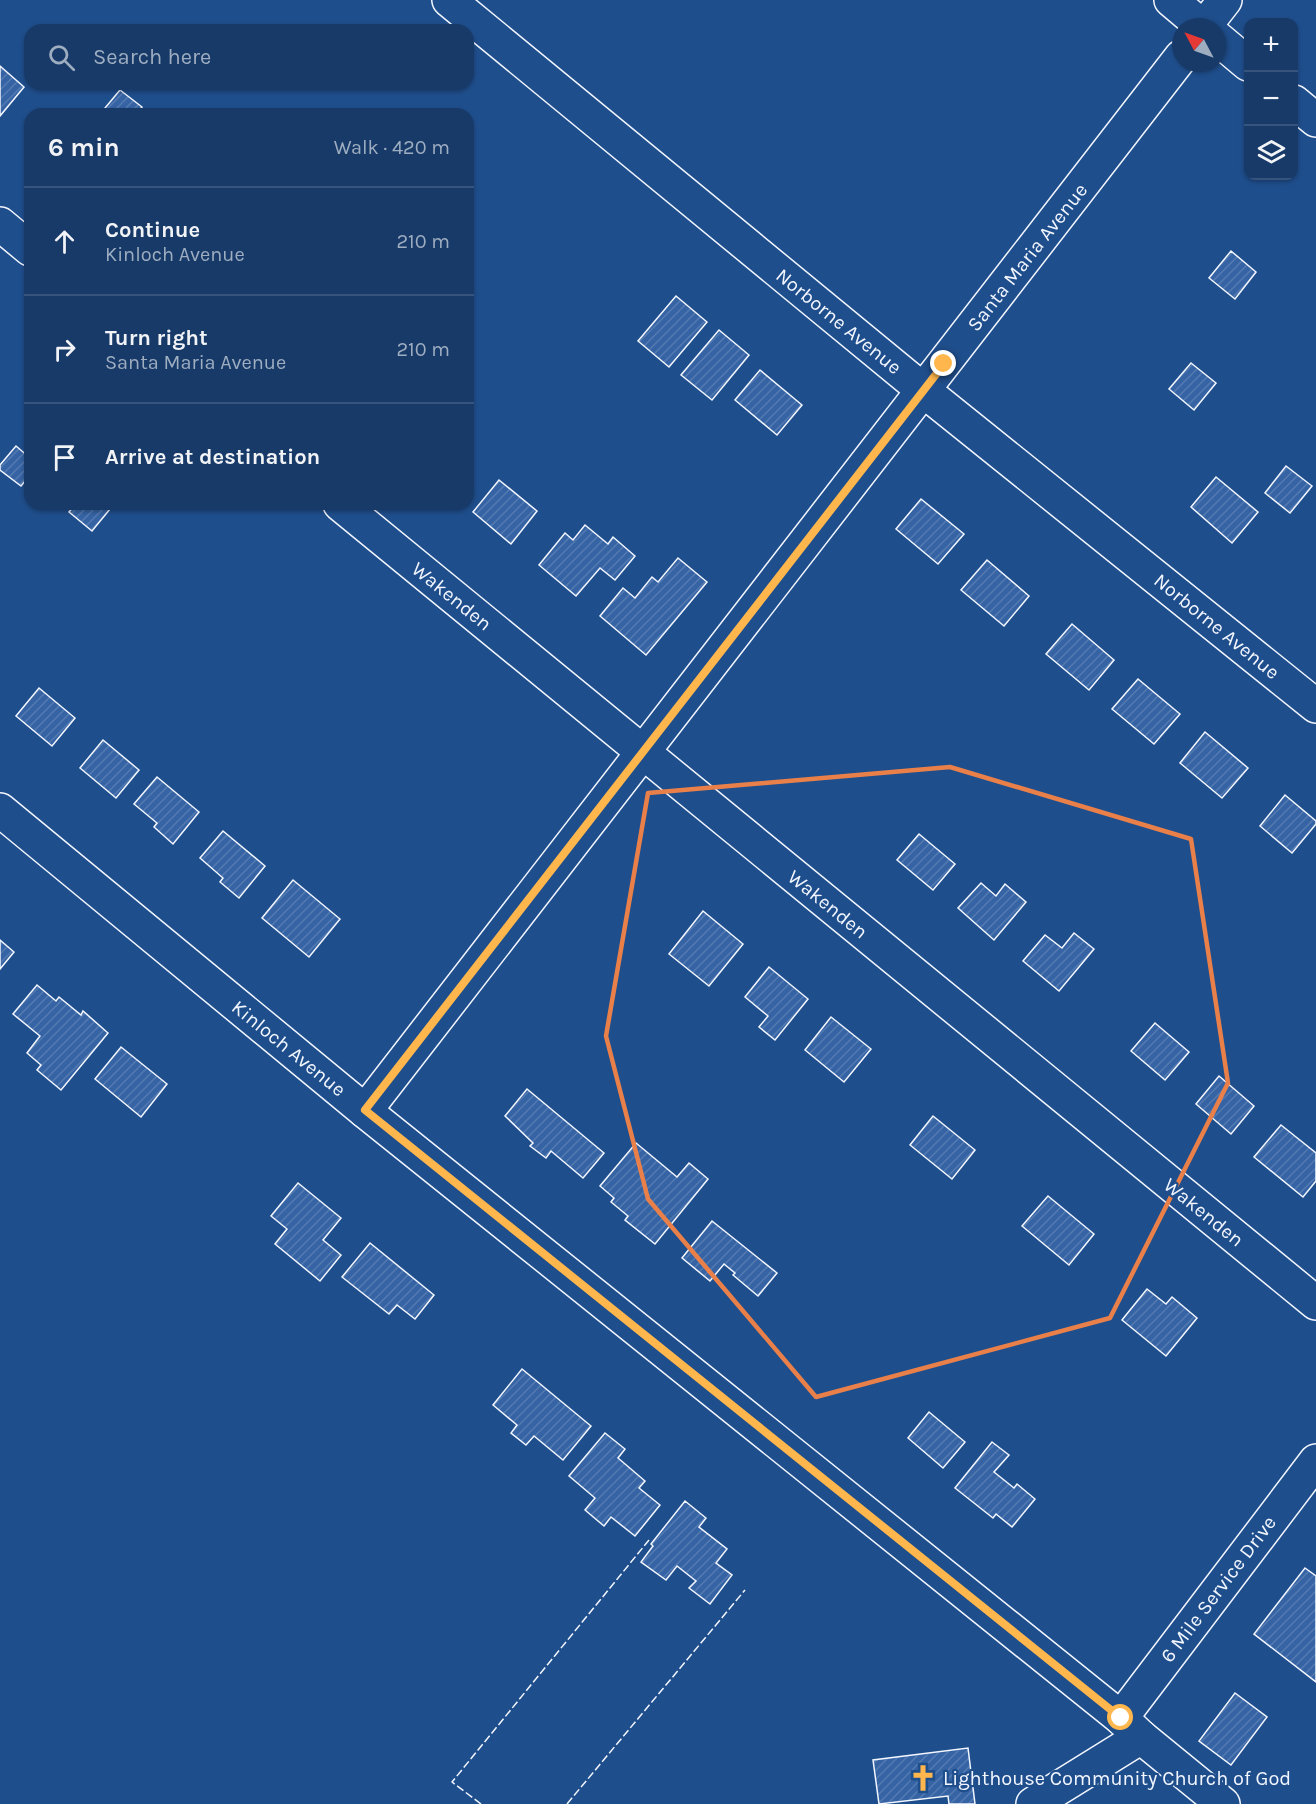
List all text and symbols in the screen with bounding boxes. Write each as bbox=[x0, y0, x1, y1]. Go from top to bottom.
north arrow bbox=[1172, 18, 1226, 72]
map controls bbox=[1244, 18, 1298, 180]
button: + bbox=[1244, 18, 1298, 72]
search box bbox=[24, 24, 474, 90]
icon: search bbox=[45, 41, 78, 74]
text: Search here bbox=[93, 44, 211, 70]
button: − bbox=[1244, 72, 1298, 126]
button: layers bbox=[1244, 126, 1298, 180]
text: 6 min bbox=[48, 132, 120, 163]
text: Walk · 420 m bbox=[334, 136, 450, 159]
street label: Santa Maria Avenue bbox=[963, 179, 1092, 336]
text: Continue bbox=[105, 217, 200, 243]
icon: ahead bbox=[48, 225, 81, 258]
text: 210 m bbox=[396, 230, 450, 253]
text: Kinloch Avenue bbox=[105, 243, 245, 266]
street label: Norborne Avenue bbox=[771, 264, 906, 379]
text: Turn right bbox=[105, 325, 208, 351]
icon: right bbox=[48, 333, 81, 366]
text: 210 m bbox=[396, 338, 450, 361]
route end bbox=[930, 350, 956, 376]
text: Santa Maria Avenue bbox=[105, 351, 286, 374]
icon: arrive bbox=[48, 441, 81, 474]
text: Arrive at destination bbox=[105, 444, 320, 470]
street label: Wakenden bbox=[407, 557, 496, 636]
street label: Norborne Avenue bbox=[1149, 569, 1284, 684]
street label: Wakenden bbox=[783, 865, 872, 944]
street label: Kinloch Avenue bbox=[227, 996, 350, 1101]
street label: Wakenden bbox=[1159, 1173, 1248, 1252]
street label: 6 Mile Service Drive bbox=[1156, 1512, 1281, 1667]
route start bbox=[1107, 1704, 1133, 1730]
church icon: Lighthouse Community Church of God bbox=[908, 1763, 938, 1793]
place label: Lighthouse Community Church of God bbox=[943, 1767, 1291, 1790]

